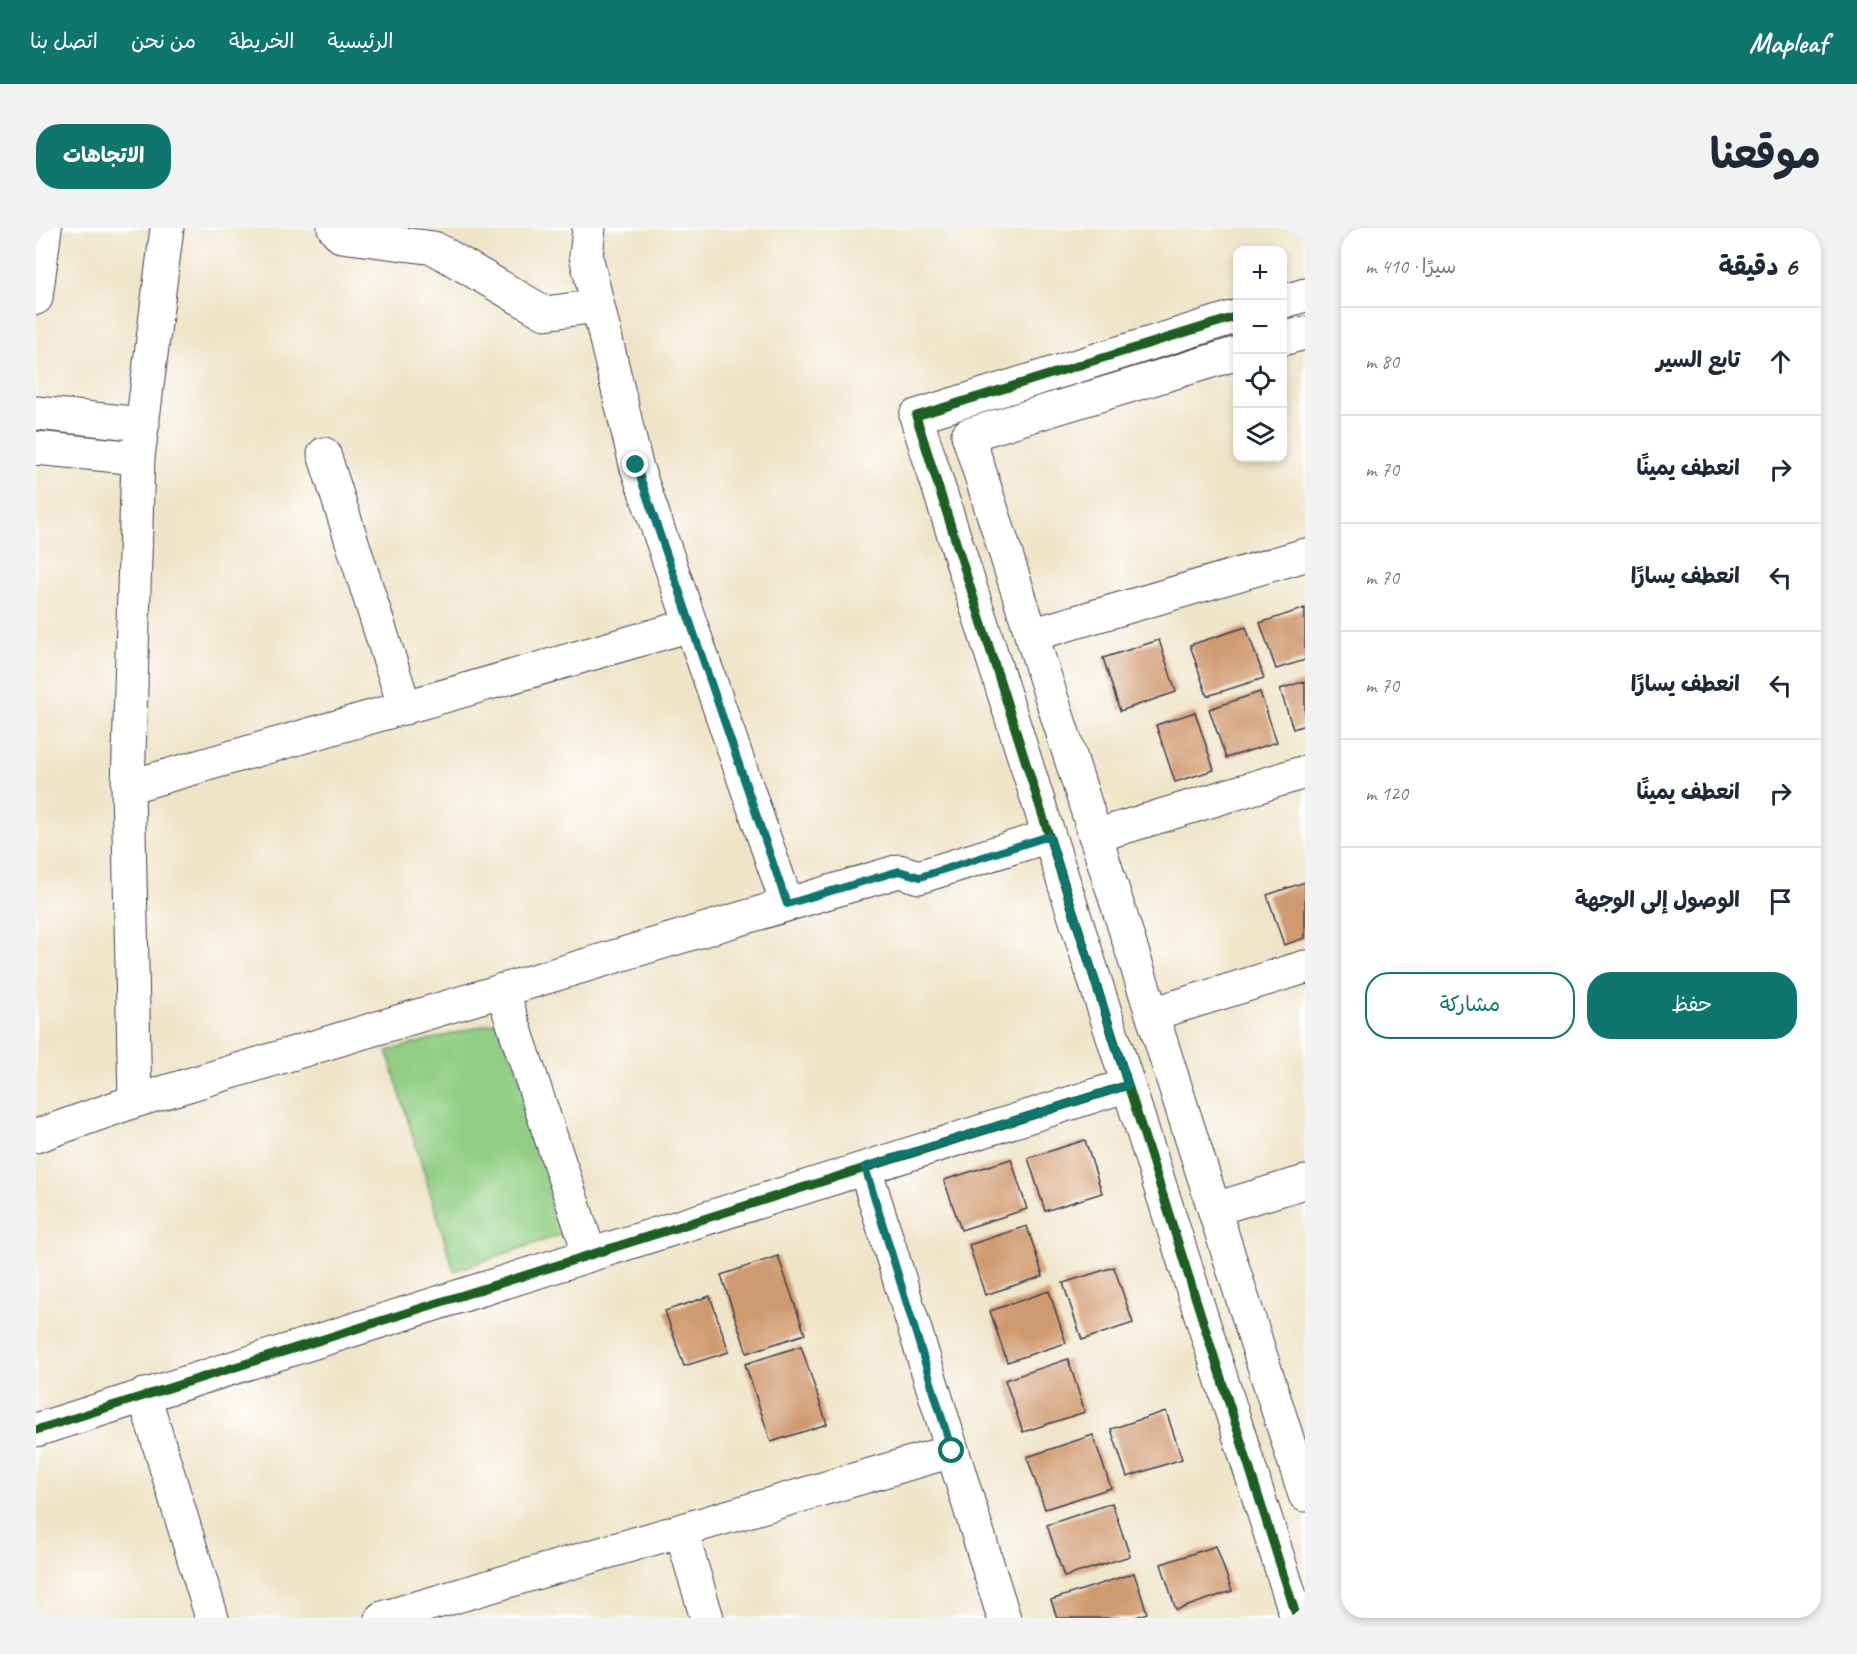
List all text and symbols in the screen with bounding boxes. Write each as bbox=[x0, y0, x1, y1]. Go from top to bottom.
text: Mapleaf bbox=[1749, 25, 1827, 60]
text: اتصل بنا bbox=[30, 28, 98, 54]
text: من نحن bbox=[131, 28, 196, 54]
text: الخريطة bbox=[229, 28, 295, 54]
text: الرئيسية bbox=[328, 28, 393, 54]
button: الاتجاهات bbox=[36, 124, 171, 189]
text: موقعنا bbox=[1710, 128, 1821, 181]
map controls bbox=[1233, 246, 1287, 462]
button: + bbox=[1233, 246, 1287, 300]
text: 6 دقيقة bbox=[1718, 250, 1797, 283]
text: سيرًا · 410 m bbox=[1365, 254, 1456, 279]
button: − bbox=[1233, 300, 1287, 354]
icon: ahead bbox=[1764, 345, 1797, 378]
text: تابع السير bbox=[1656, 346, 1740, 374]
text: 80 m bbox=[1365, 349, 1399, 374]
button: locate bbox=[1233, 354, 1287, 408]
button: layers bbox=[1233, 408, 1287, 462]
route end bbox=[622, 451, 648, 477]
icon: right bbox=[1764, 453, 1797, 486]
text: انعطف يمينًا bbox=[1636, 454, 1740, 482]
text: 70 m bbox=[1365, 457, 1399, 482]
icon: left bbox=[1764, 561, 1797, 594]
text: انعطف يسارًا bbox=[1631, 562, 1740, 590]
text: 70 m bbox=[1365, 565, 1399, 590]
icon: left bbox=[1764, 669, 1797, 702]
text: انعطف يسارًا bbox=[1631, 670, 1740, 698]
text: 70 m bbox=[1365, 673, 1399, 698]
icon: right bbox=[1764, 777, 1797, 810]
text: انعطف يمينًا bbox=[1636, 778, 1740, 806]
text: 120 m bbox=[1365, 781, 1408, 806]
icon: arrive bbox=[1764, 885, 1797, 918]
text: الوصول إلى الوجهة bbox=[1575, 886, 1740, 914]
button: مشاركة bbox=[1365, 972, 1575, 1039]
button: حفظ bbox=[1587, 972, 1797, 1039]
route start bbox=[938, 1437, 964, 1463]

